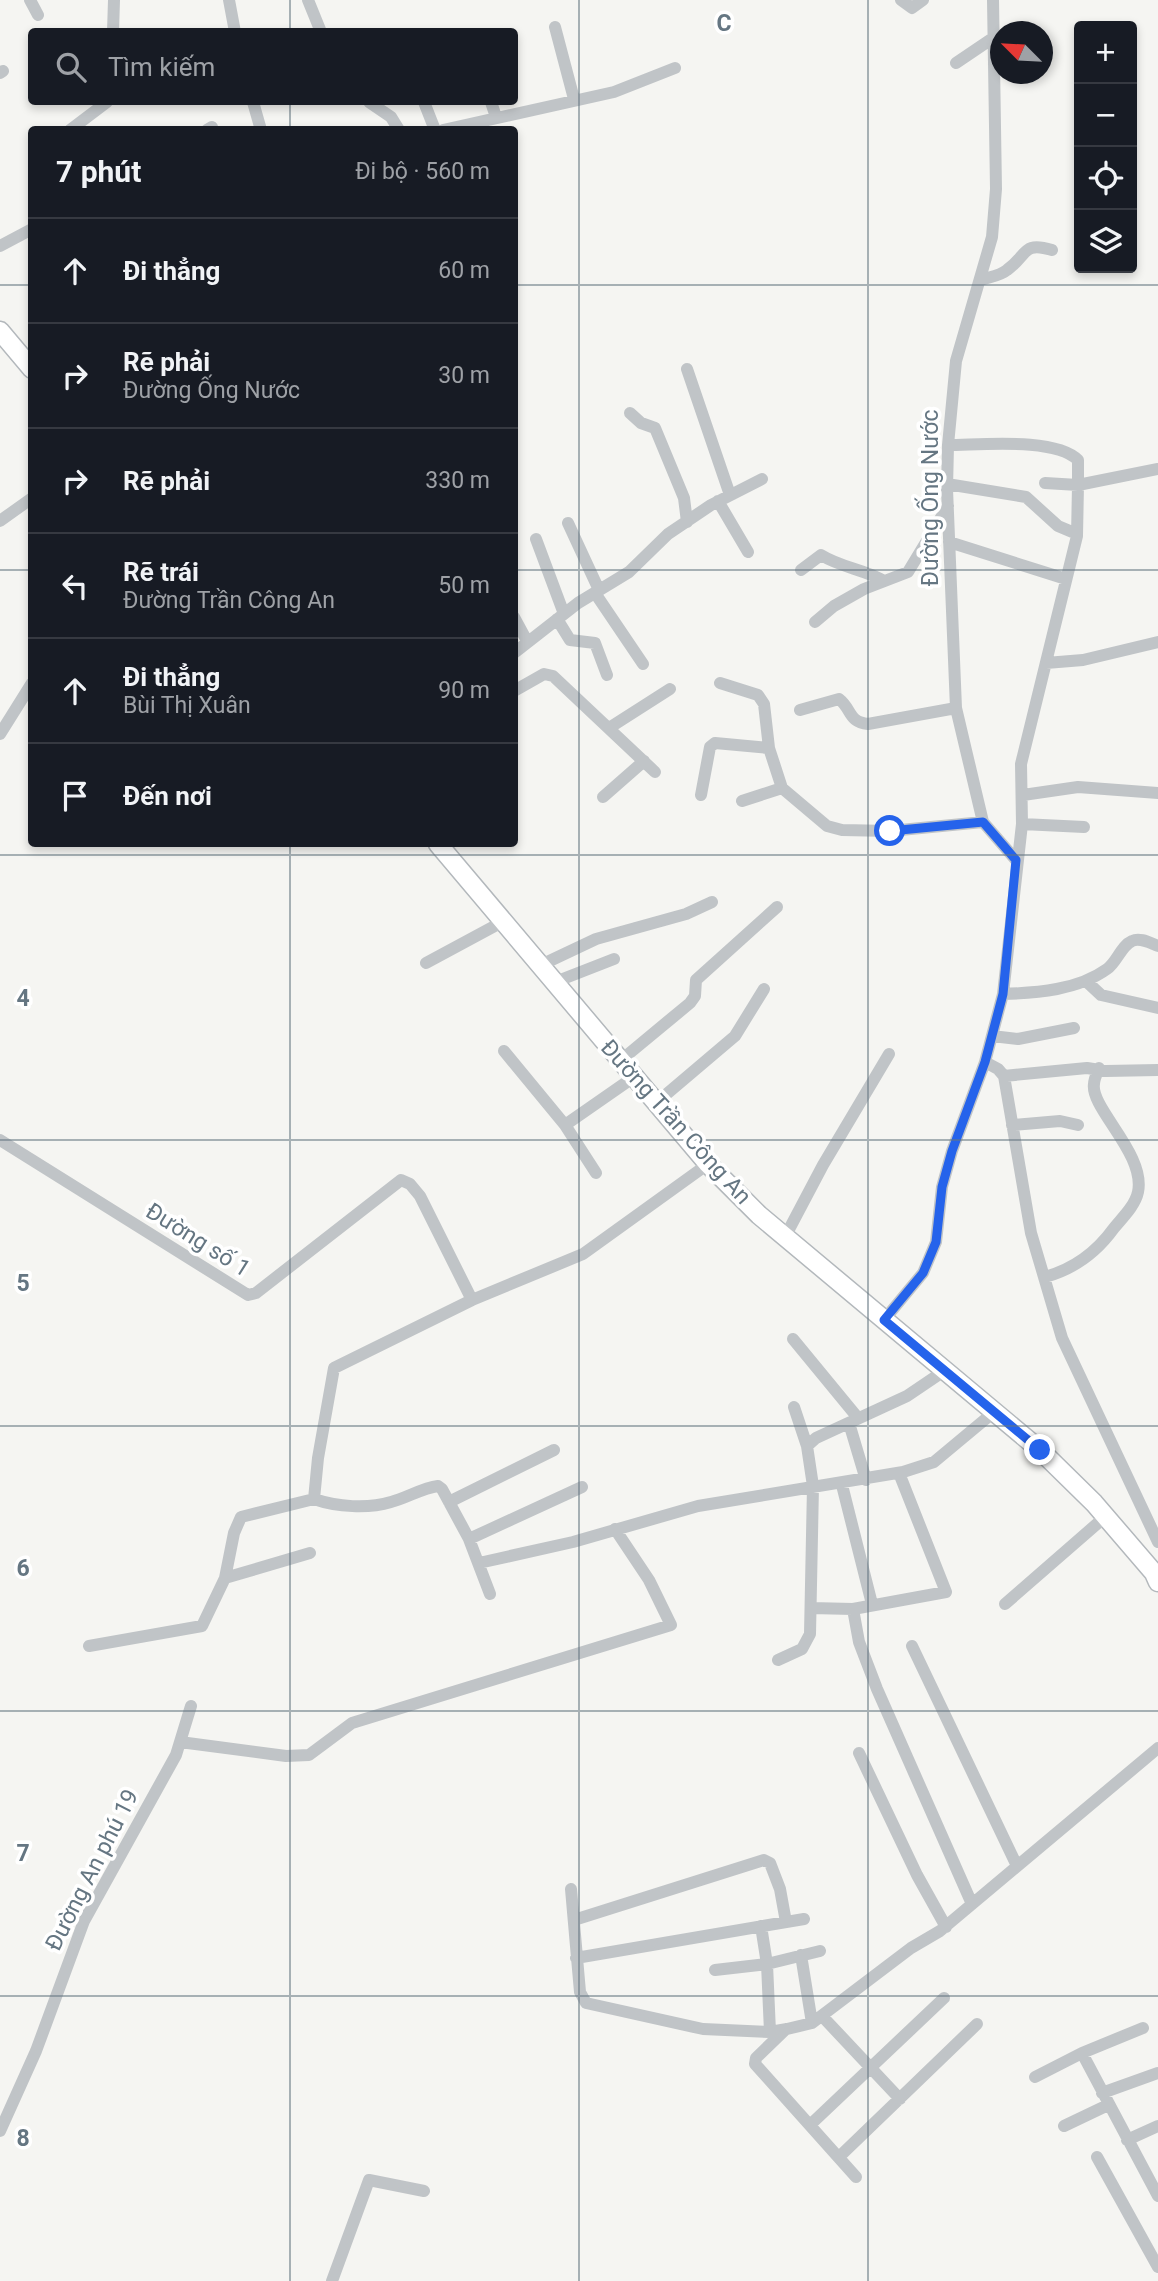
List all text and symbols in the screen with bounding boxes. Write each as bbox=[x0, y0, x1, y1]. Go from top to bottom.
text: C bbox=[716, 10, 732, 37]
north arrow bbox=[990, 21, 1053, 84]
map controls bbox=[1074, 21, 1137, 273]
button: + bbox=[1074, 21, 1137, 84]
search box bbox=[28, 28, 518, 105]
icon: search bbox=[52, 48, 90, 86]
text: Tìm kiếm bbox=[108, 52, 215, 82]
button: − bbox=[1074, 84, 1137, 147]
button: locate bbox=[1074, 147, 1137, 210]
text: 7 phút bbox=[56, 154, 141, 189]
text: Đi bộ · 560 m bbox=[355, 158, 490, 185]
button: layers bbox=[1074, 210, 1137, 273]
icon: ahead bbox=[56, 252, 94, 290]
text: Đi thẳng bbox=[123, 256, 220, 286]
text: 60 m bbox=[438, 257, 490, 284]
text: Rẽ phải bbox=[123, 347, 210, 377]
icon: right bbox=[56, 357, 94, 395]
text: 30 m bbox=[438, 362, 490, 389]
text: Đường Ống Nước bbox=[123, 377, 300, 404]
street label: Đường Ống Nước bbox=[914, 409, 944, 587]
icon: right bbox=[56, 462, 94, 500]
text: Rẽ phải bbox=[123, 466, 210, 496]
text: 330 m bbox=[425, 467, 490, 494]
text: Rẽ trái bbox=[123, 557, 199, 587]
icon: left bbox=[56, 567, 94, 605]
text: 50 m bbox=[438, 572, 490, 599]
text: Đường Trần Công An bbox=[123, 587, 335, 614]
text: Đi thẳng bbox=[123, 662, 220, 692]
icon: ahead bbox=[56, 672, 94, 710]
text: 90 m bbox=[438, 677, 490, 704]
text: Bùi Thị Xuân bbox=[123, 692, 251, 719]
icon: arrive bbox=[56, 777, 94, 815]
text: Đến nơi bbox=[123, 781, 212, 811]
route start bbox=[874, 815, 905, 846]
text: 4 bbox=[16, 985, 30, 1012]
street label: Đường Trần Công An bbox=[595, 1034, 757, 1210]
street label: Đường số 1 bbox=[141, 1197, 255, 1283]
text: 5 bbox=[16, 1270, 30, 1297]
route end bbox=[1024, 1434, 1055, 1465]
text: 6 bbox=[16, 1555, 30, 1582]
street label: Đường An phú 19 bbox=[40, 1785, 144, 1955]
text: 7 bbox=[16, 1840, 30, 1867]
text: 8 bbox=[16, 2125, 30, 2152]

